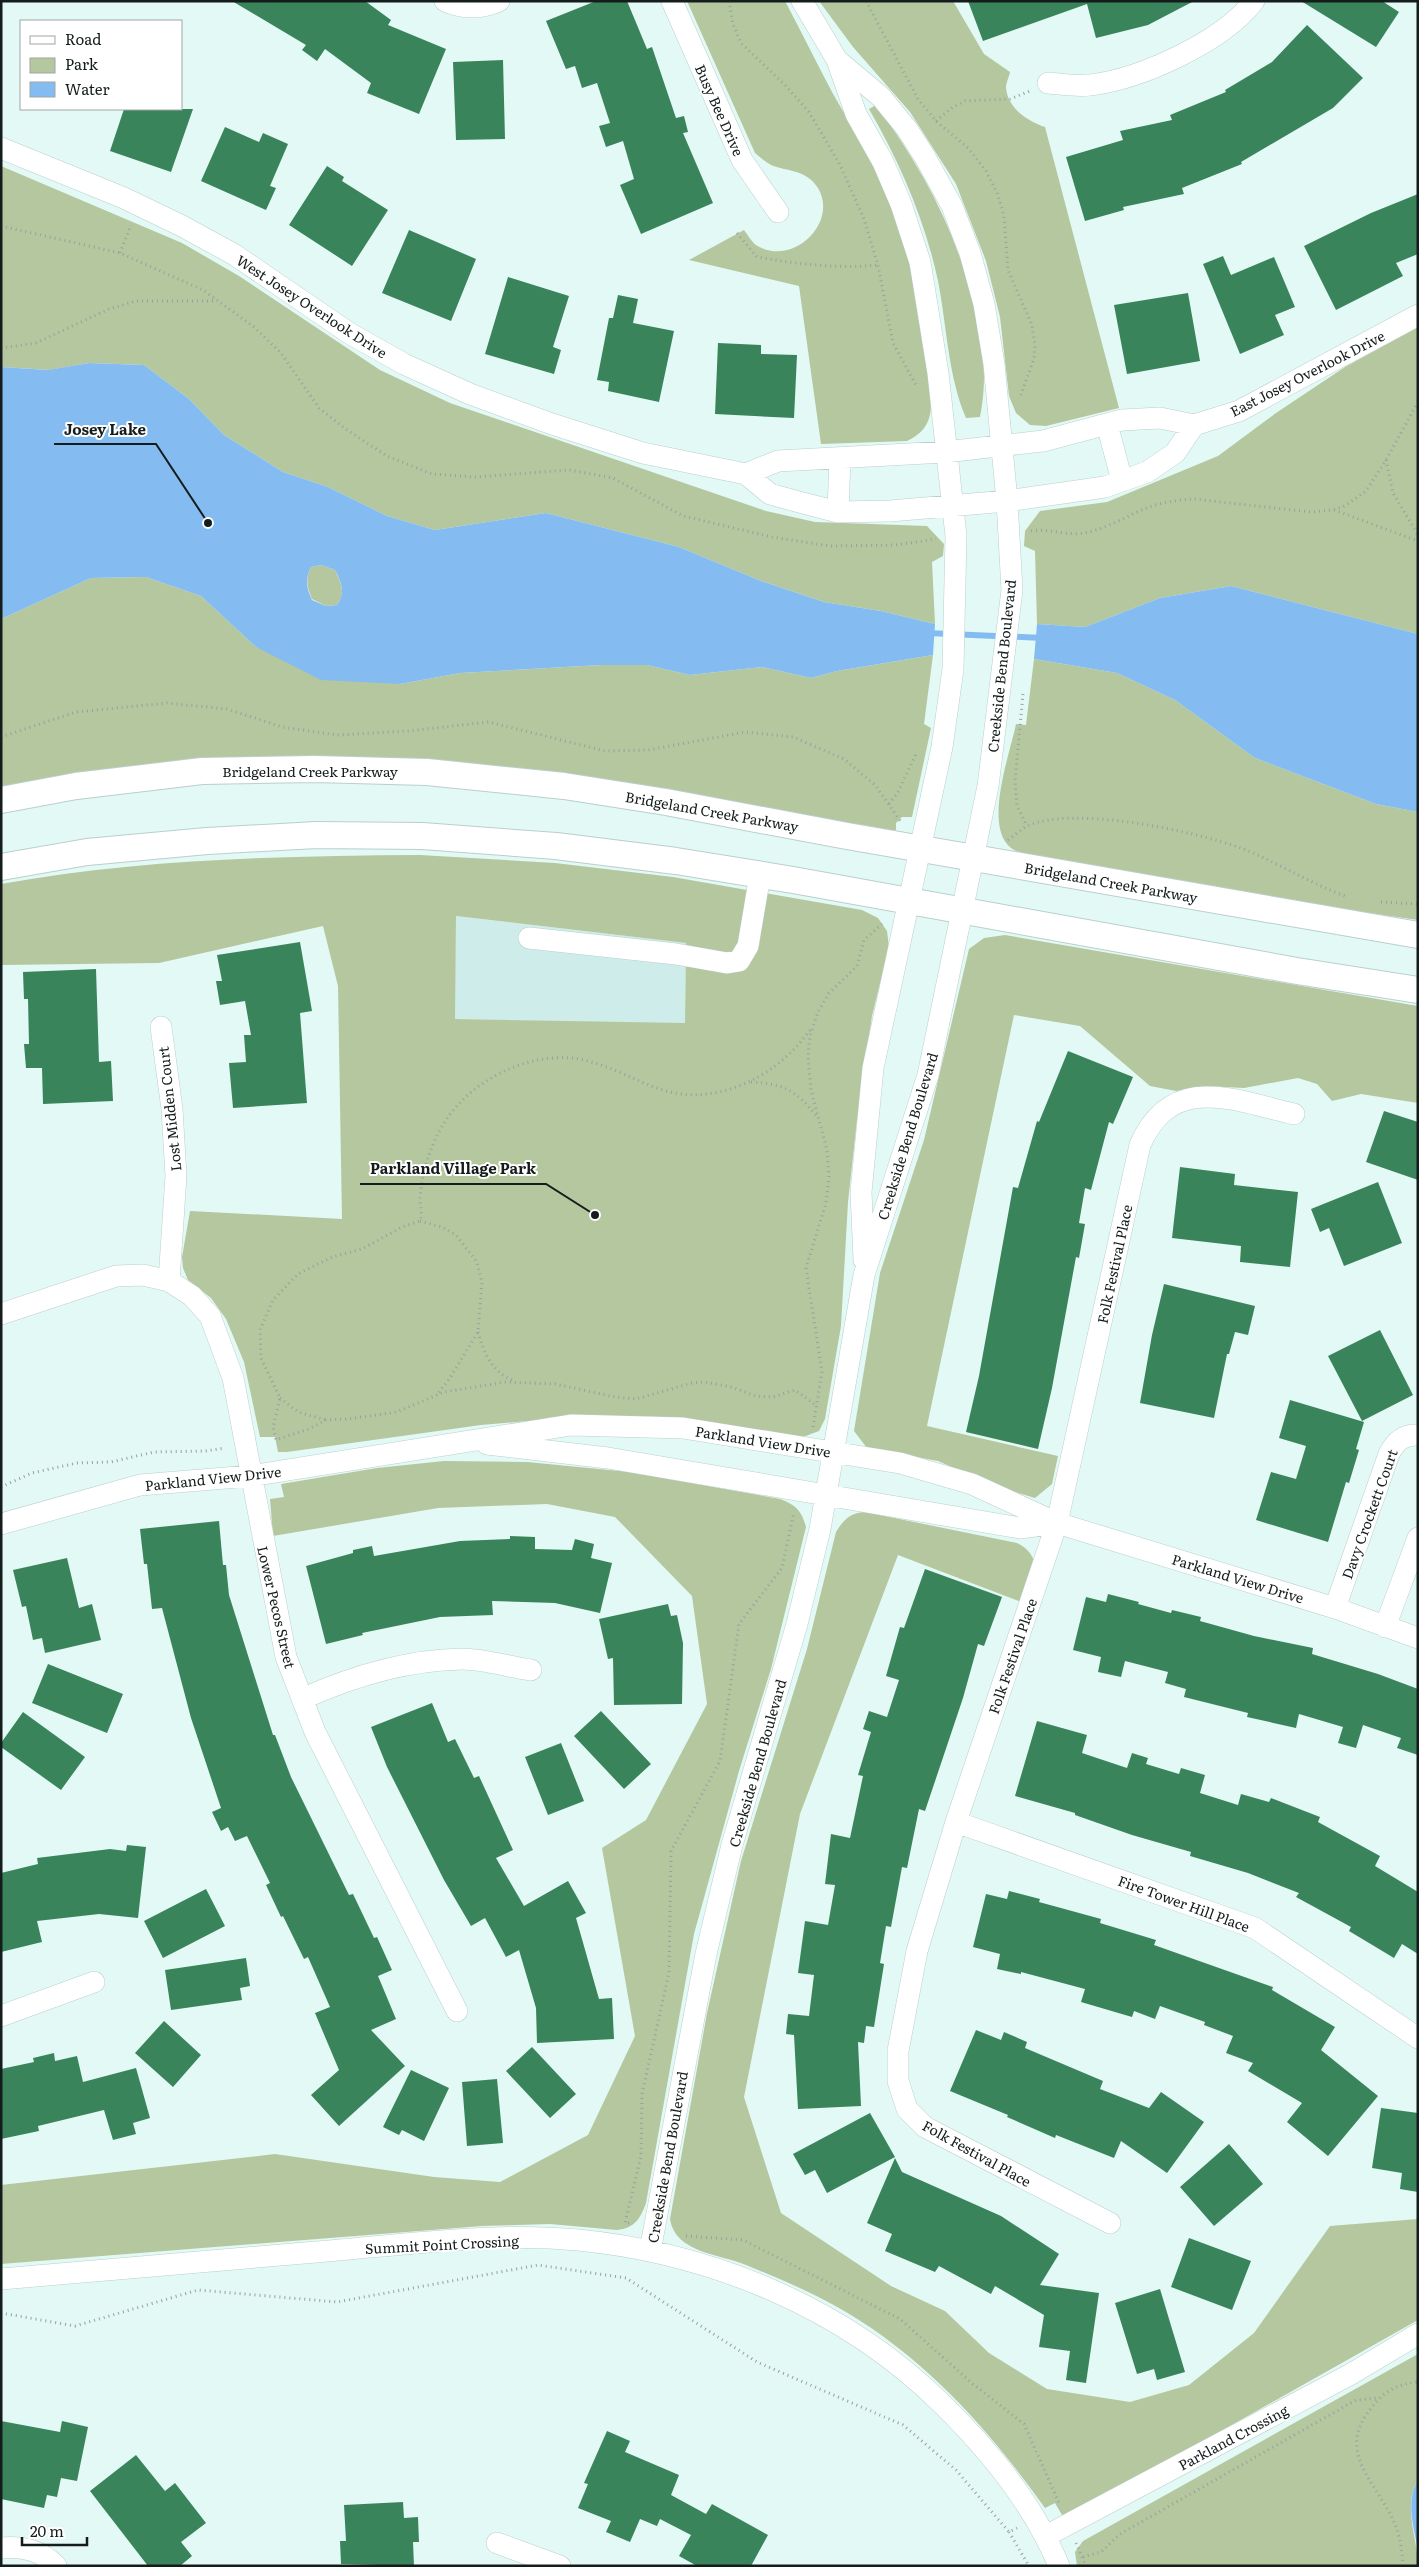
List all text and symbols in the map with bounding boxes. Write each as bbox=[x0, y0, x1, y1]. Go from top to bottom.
legend bbox=[20, 20, 182, 110]
text: Road bbox=[65, 27, 101, 50]
text: Park bbox=[65, 52, 99, 75]
street label: Busy Bee Drive bbox=[691, 61, 749, 159]
text: Water bbox=[65, 77, 110, 100]
street label: West Josey Overlook Drive bbox=[233, 250, 391, 362]
street label: East Josey Overlook Drive bbox=[1226, 325, 1388, 421]
callout: Josey Lake bbox=[54, 414, 156, 444]
text: Josey Lake bbox=[64, 417, 147, 440]
street label: Creekside Bend Boulevard bbox=[982, 578, 1020, 754]
street label: Bridgeland Creek Parkway bbox=[222, 761, 399, 781]
street label: Bridgeland Creek Parkway bbox=[624, 786, 801, 836]
street label: Bridgeland Creek Parkway bbox=[1023, 857, 1200, 907]
street label: Lost Midden Court bbox=[152, 1045, 185, 1172]
street label: Creekside Bend Boulevard bbox=[872, 1050, 942, 1222]
callout: Parkland Village Park bbox=[360, 1154, 546, 1184]
text: Parkland Village Park bbox=[370, 1156, 537, 1179]
street label: Folk Festival Place bbox=[1092, 1203, 1136, 1325]
street label: Parkland View Drive bbox=[694, 1420, 832, 1462]
street label: Davy Crockett Court bbox=[1336, 1446, 1402, 1582]
street label: Parkland View Drive bbox=[144, 1461, 282, 1495]
street label: Lower Pecos Street bbox=[253, 1544, 301, 1671]
street label: Parkland View Drive bbox=[1170, 1548, 1306, 1608]
street label: Folk Festival Place bbox=[983, 1595, 1041, 1717]
street label: Creekside Bend Boulevard bbox=[723, 1676, 791, 1849]
street label: Fire Tower Hill Place bbox=[1115, 1870, 1253, 1936]
street label: Creekside Bend Boulevard bbox=[642, 2069, 692, 2244]
street label: Folk Festival Place bbox=[919, 2115, 1035, 2191]
street label: Summit Point Crossing bbox=[365, 2230, 520, 2258]
street label: Parkland Crossing bbox=[1174, 2399, 1292, 2474]
scale bar bbox=[22, 2514, 88, 2546]
text: 20 m bbox=[30, 2519, 64, 2542]

